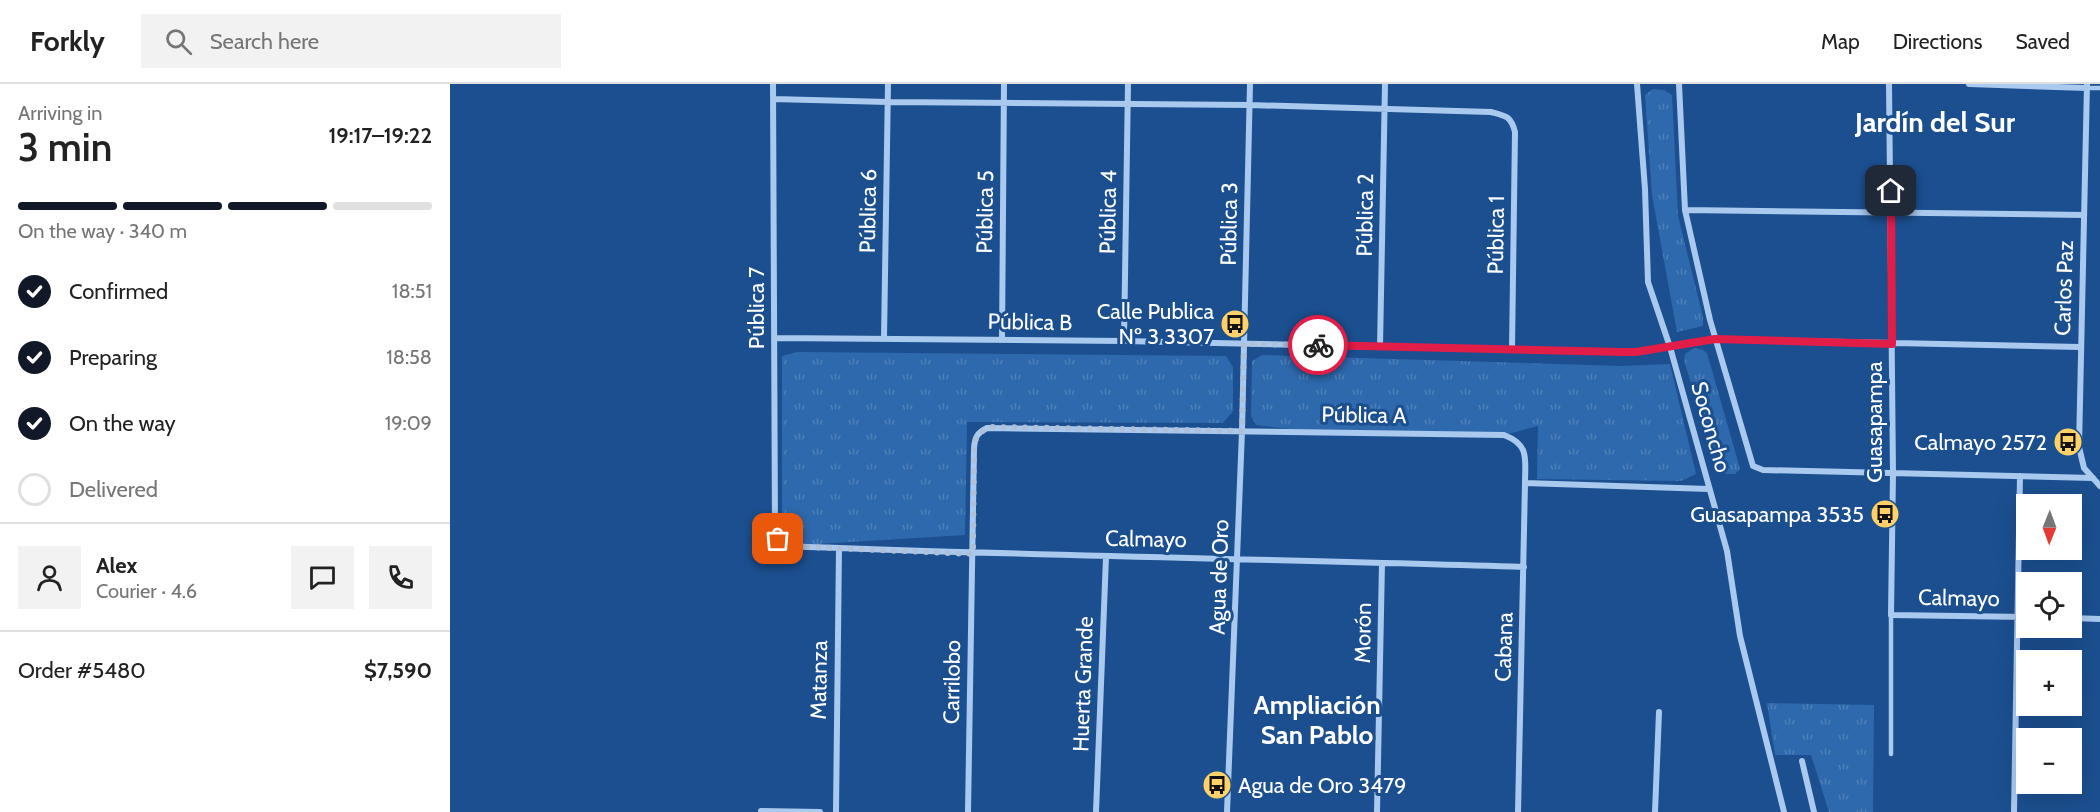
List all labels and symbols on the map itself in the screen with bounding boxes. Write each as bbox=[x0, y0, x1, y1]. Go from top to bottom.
district label: Jardín del Sur bbox=[1854, 105, 2016, 139]
pin bbox=[1865, 165, 1916, 216]
street label: Pública 6 bbox=[854, 169, 882, 253]
street label: Pública 4 bbox=[1094, 169, 1122, 254]
street label: Pública 5 bbox=[971, 170, 999, 254]
street label: Pública 2 bbox=[1351, 173, 1379, 257]
street label: Pública 3 bbox=[1215, 182, 1243, 266]
street label: Pública 1 bbox=[1482, 195, 1510, 275]
street label: Carlos Paz bbox=[2049, 240, 2079, 336]
street label: Pública 7 bbox=[743, 267, 770, 349]
place label: Calle Publica Nº 3 3307 bbox=[1097, 298, 1214, 350]
street label: Pública B bbox=[987, 308, 1073, 336]
bus stop icon: Calle Publica Nº 3 3307 bbox=[1219, 308, 1251, 340]
courier bbox=[1288, 315, 1348, 375]
street label: Guasapampa bbox=[1861, 361, 1888, 483]
street label: Soconcho bbox=[1685, 378, 1737, 476]
street label: Pública A bbox=[1321, 401, 1407, 429]
bus stop icon: Calmayo 2572 bbox=[2052, 426, 2084, 458]
place label: Calmayo 2572 bbox=[1914, 429, 2047, 456]
north arrow bbox=[2016, 494, 2082, 560]
bus stop icon: Guasapampa 3535 bbox=[1869, 498, 1901, 530]
place label: Guasapampa 3535 bbox=[1690, 501, 1864, 528]
pin bbox=[752, 513, 803, 564]
street label: Agua de Oro bbox=[1203, 519, 1235, 635]
street label: Calmayo bbox=[1105, 525, 1187, 553]
street label: Calmayo bbox=[1918, 584, 2000, 612]
street label: Morón bbox=[1349, 602, 1377, 664]
street label: Cabana bbox=[1489, 611, 1519, 682]
street label: Huerta Grande bbox=[1067, 616, 1099, 752]
street label: Matanza bbox=[805, 640, 833, 720]
street label: Carrilobo bbox=[938, 640, 966, 724]
district label: Ampliación San Pablo bbox=[1254, 689, 1380, 751]
bus stop icon: Agua de Oro 3479 bbox=[1201, 769, 1233, 801]
place label: Agua de Oro 3479 bbox=[1238, 772, 1406, 799]

